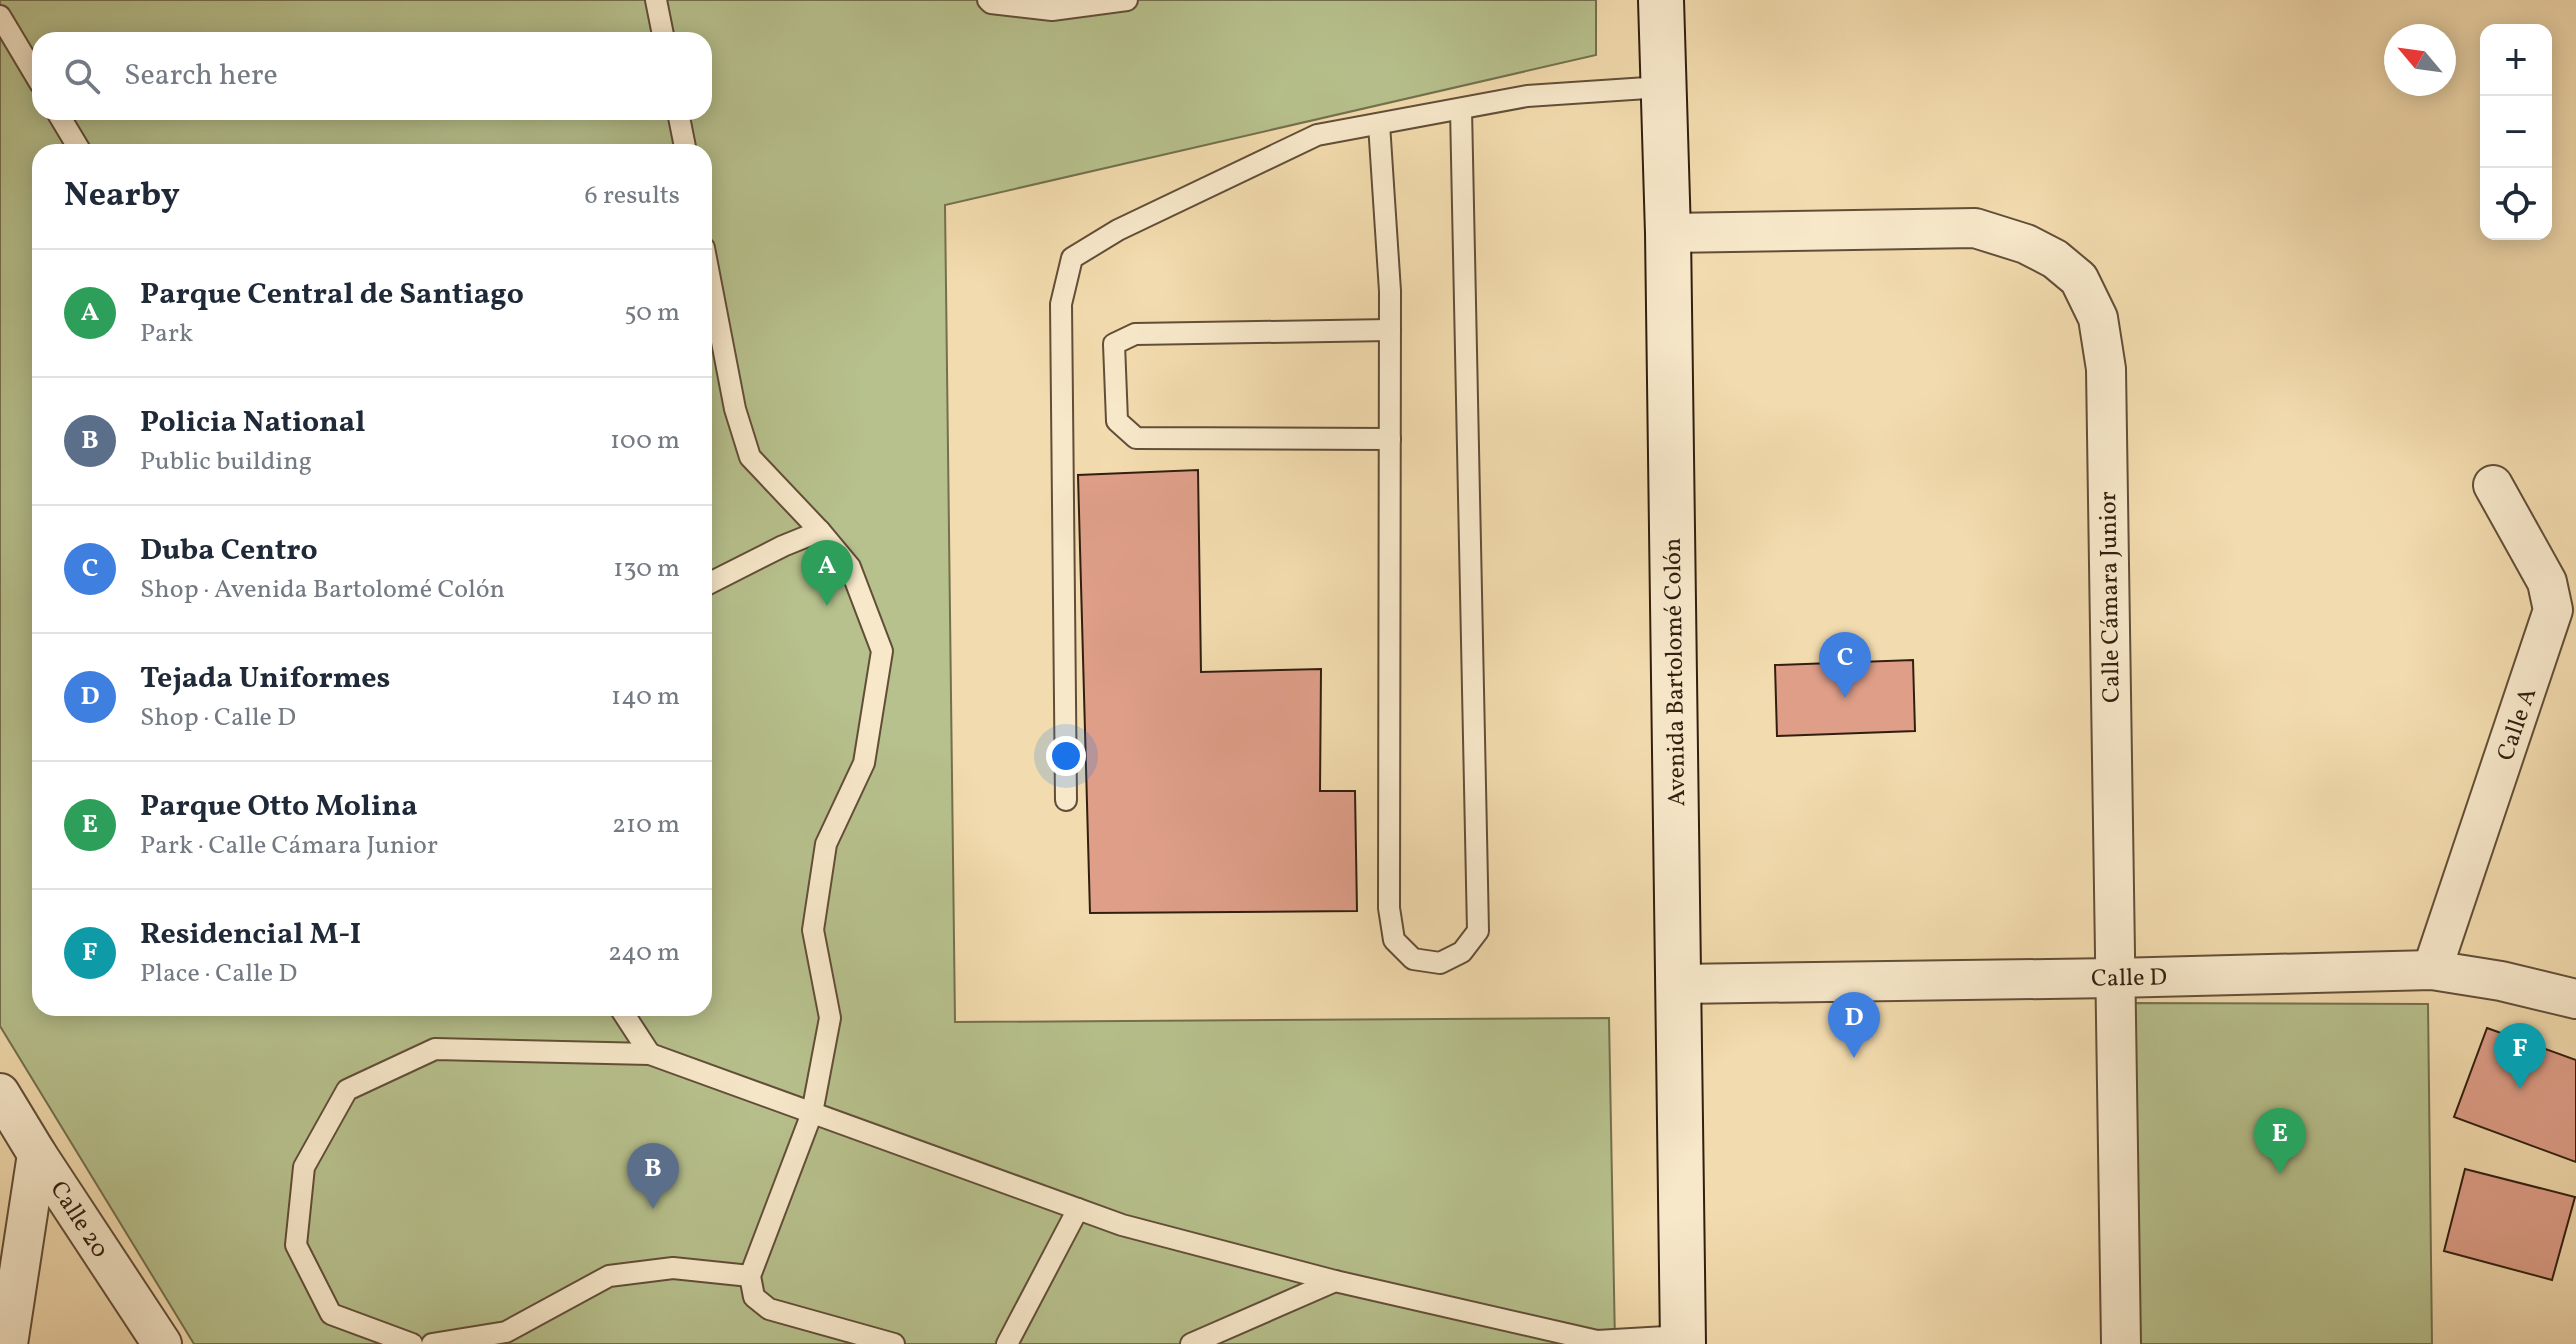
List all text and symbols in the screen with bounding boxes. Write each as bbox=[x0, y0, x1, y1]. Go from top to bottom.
north arrow bbox=[2384, 24, 2456, 96]
map controls bbox=[2480, 24, 2552, 240]
button: + bbox=[2480, 24, 2552, 96]
search box bbox=[32, 32, 712, 120]
icon: search bbox=[60, 54, 104, 98]
text: Search here bbox=[124, 55, 278, 97]
button: − bbox=[2480, 96, 2552, 168]
button: locate bbox=[2480, 168, 2552, 240]
text: Nearby bbox=[64, 173, 180, 220]
text: 6 results bbox=[585, 178, 680, 214]
text: Parque Central de Santiago bbox=[140, 274, 524, 316]
text: A bbox=[81, 295, 99, 331]
text: 50 m bbox=[624, 295, 680, 331]
text: Park bbox=[140, 316, 193, 352]
text: Policia National bbox=[140, 402, 365, 444]
text: B bbox=[81, 423, 99, 459]
text: 100 m bbox=[610, 423, 680, 459]
text: Public building bbox=[140, 444, 312, 480]
street label: Calle Cámara Junior bbox=[2092, 491, 2130, 703]
text: Duba Centro bbox=[140, 530, 318, 572]
street label: Avenida Bartolomé Colón bbox=[1657, 537, 1695, 807]
pin: A bbox=[801, 540, 853, 606]
text: C bbox=[82, 551, 98, 587]
text: 130 m bbox=[613, 551, 680, 587]
text: Shop · Avenida Bartolomé Colón bbox=[140, 572, 505, 608]
pin: C bbox=[1819, 632, 1871, 698]
text: Tejada Uniformes bbox=[140, 658, 390, 700]
text: D bbox=[80, 679, 100, 715]
text: 140 m bbox=[611, 679, 680, 715]
street label: Calle A bbox=[2490, 684, 2546, 766]
text: Shop · Calle D bbox=[140, 700, 296, 736]
your location bbox=[1046, 736, 1086, 776]
text: Parque Otto Molina bbox=[140, 786, 418, 828]
text: E bbox=[82, 807, 98, 843]
text: 210 m bbox=[612, 807, 680, 843]
text: Park · Calle Cámara Junior bbox=[140, 828, 438, 864]
text: Residencial M-I bbox=[140, 914, 361, 956]
text: F bbox=[82, 935, 98, 971]
text: 240 m bbox=[608, 935, 680, 971]
text: Place · Calle D bbox=[140, 956, 297, 992]
street label: Calle D bbox=[2091, 961, 2167, 997]
pin: D bbox=[1828, 992, 1880, 1058]
pin: F bbox=[2494, 1023, 2546, 1089]
pin: E bbox=[2254, 1108, 2306, 1174]
pin: B bbox=[627, 1143, 679, 1209]
street label: Calle 20 bbox=[41, 1175, 116, 1265]

